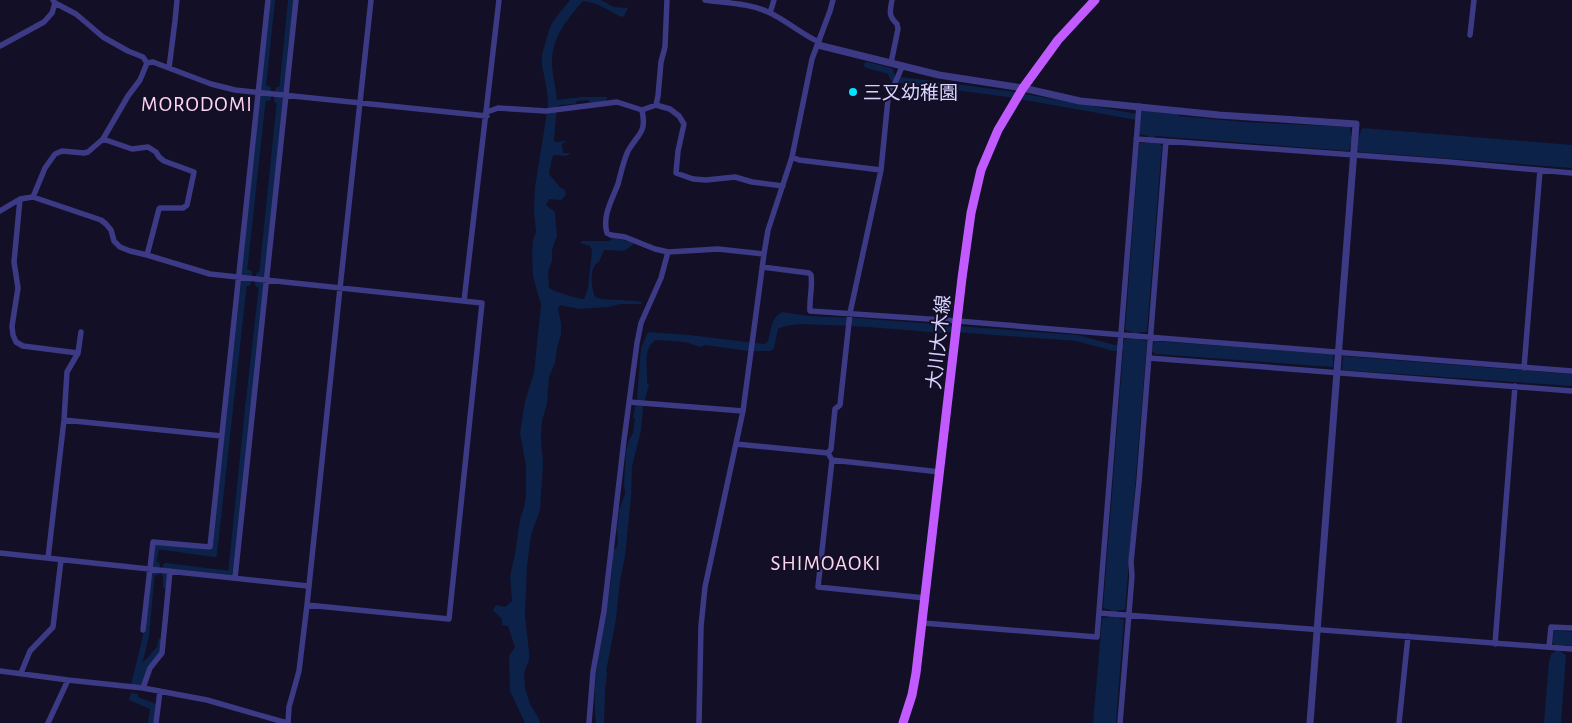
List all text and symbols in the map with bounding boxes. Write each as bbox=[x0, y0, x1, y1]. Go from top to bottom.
place label: 三又幼稚園 bbox=[863, 83, 958, 103]
marker: 三又幼稚園 bbox=[847, 86, 859, 98]
district label: MORODOMI bbox=[141, 94, 253, 115]
street label: 大川大木線 bbox=[924, 294, 954, 390]
district label: SHIMOAOKI bbox=[771, 553, 881, 574]

